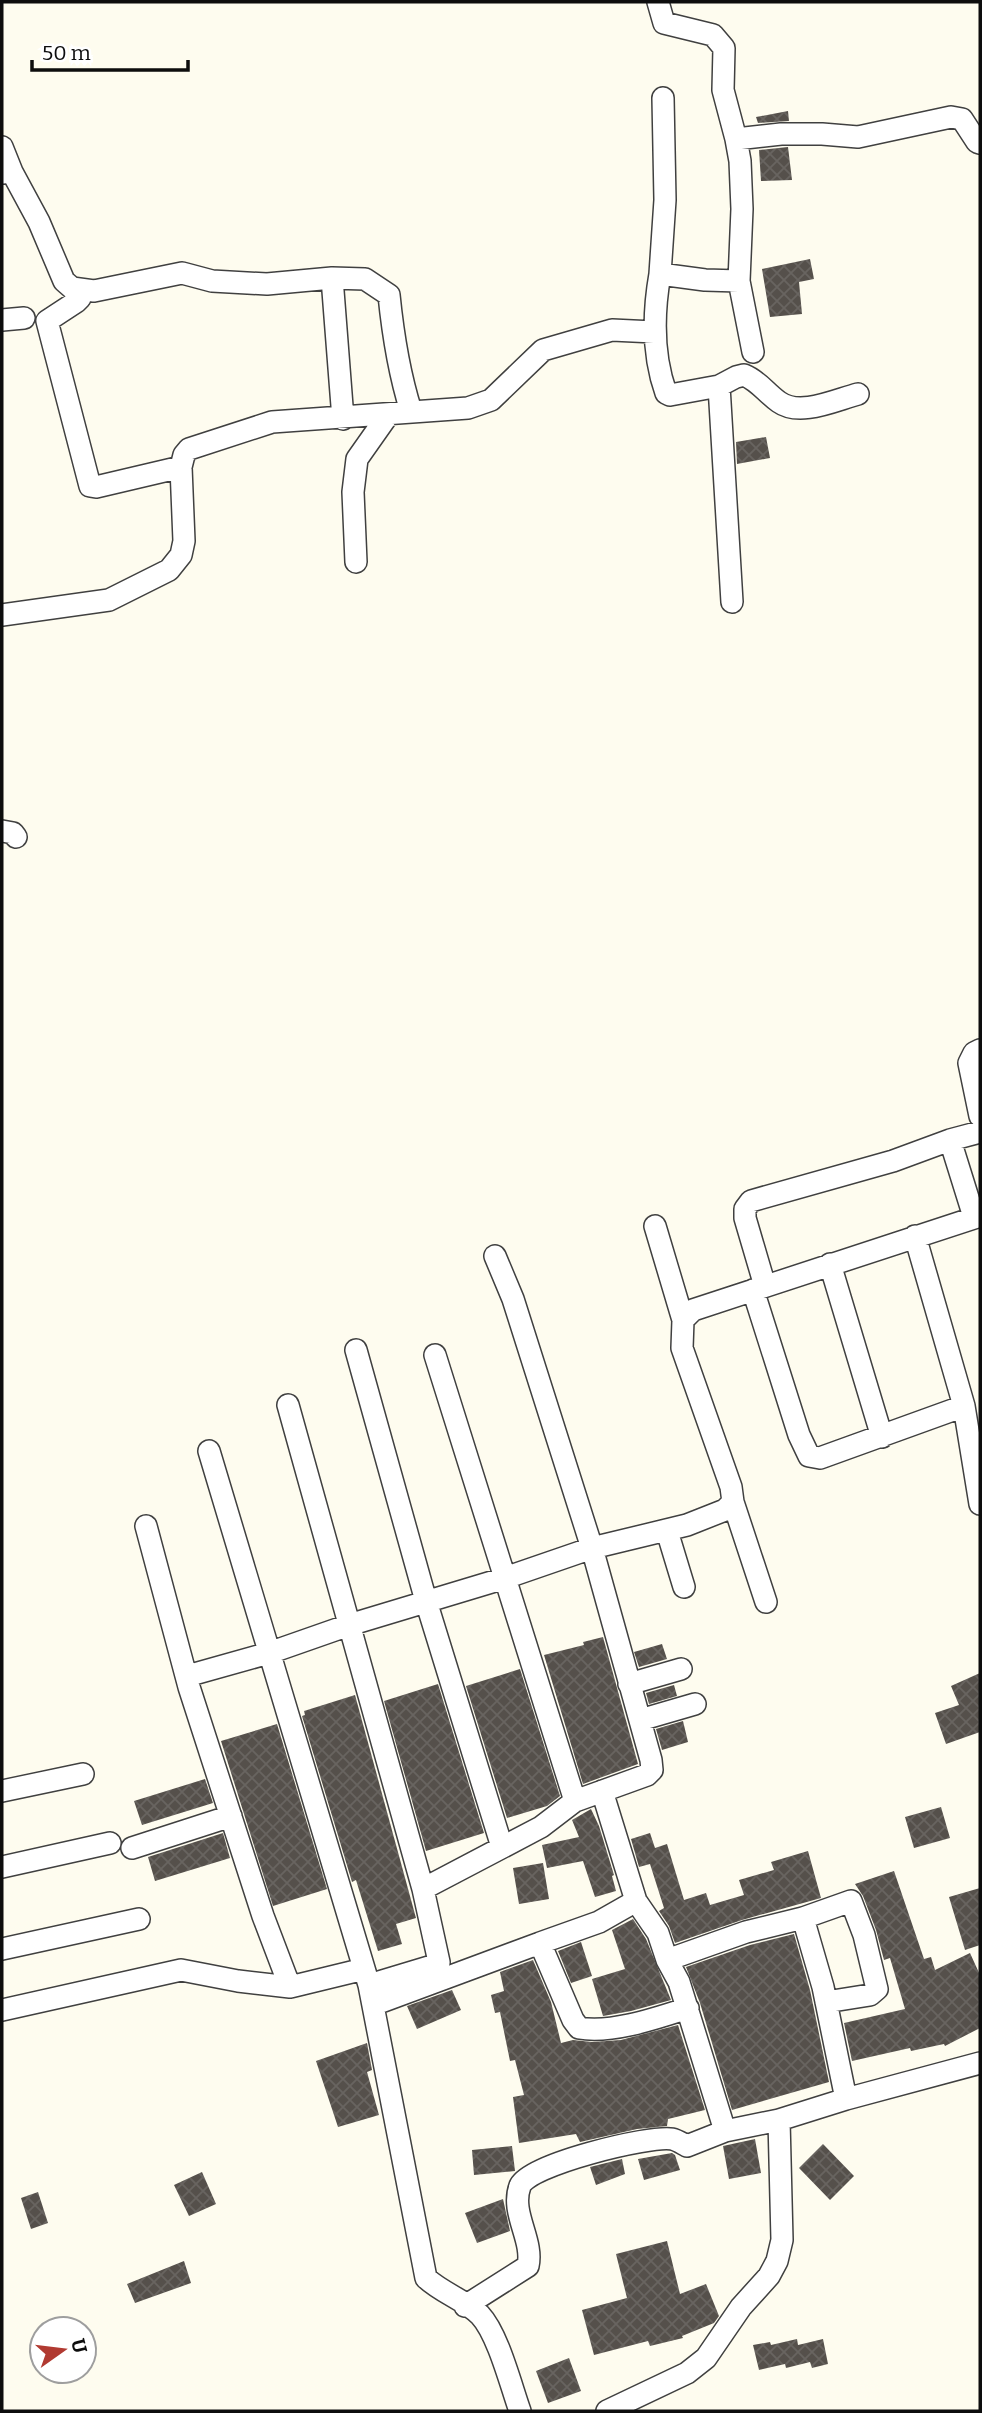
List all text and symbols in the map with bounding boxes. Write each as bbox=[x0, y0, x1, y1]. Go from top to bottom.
scale bar bbox=[32, 28, 187, 72]
text: 50 m bbox=[42, 40, 91, 66]
north arrow bbox=[28, 2315, 98, 2385]
text: U bbox=[66, 2336, 92, 2356]

